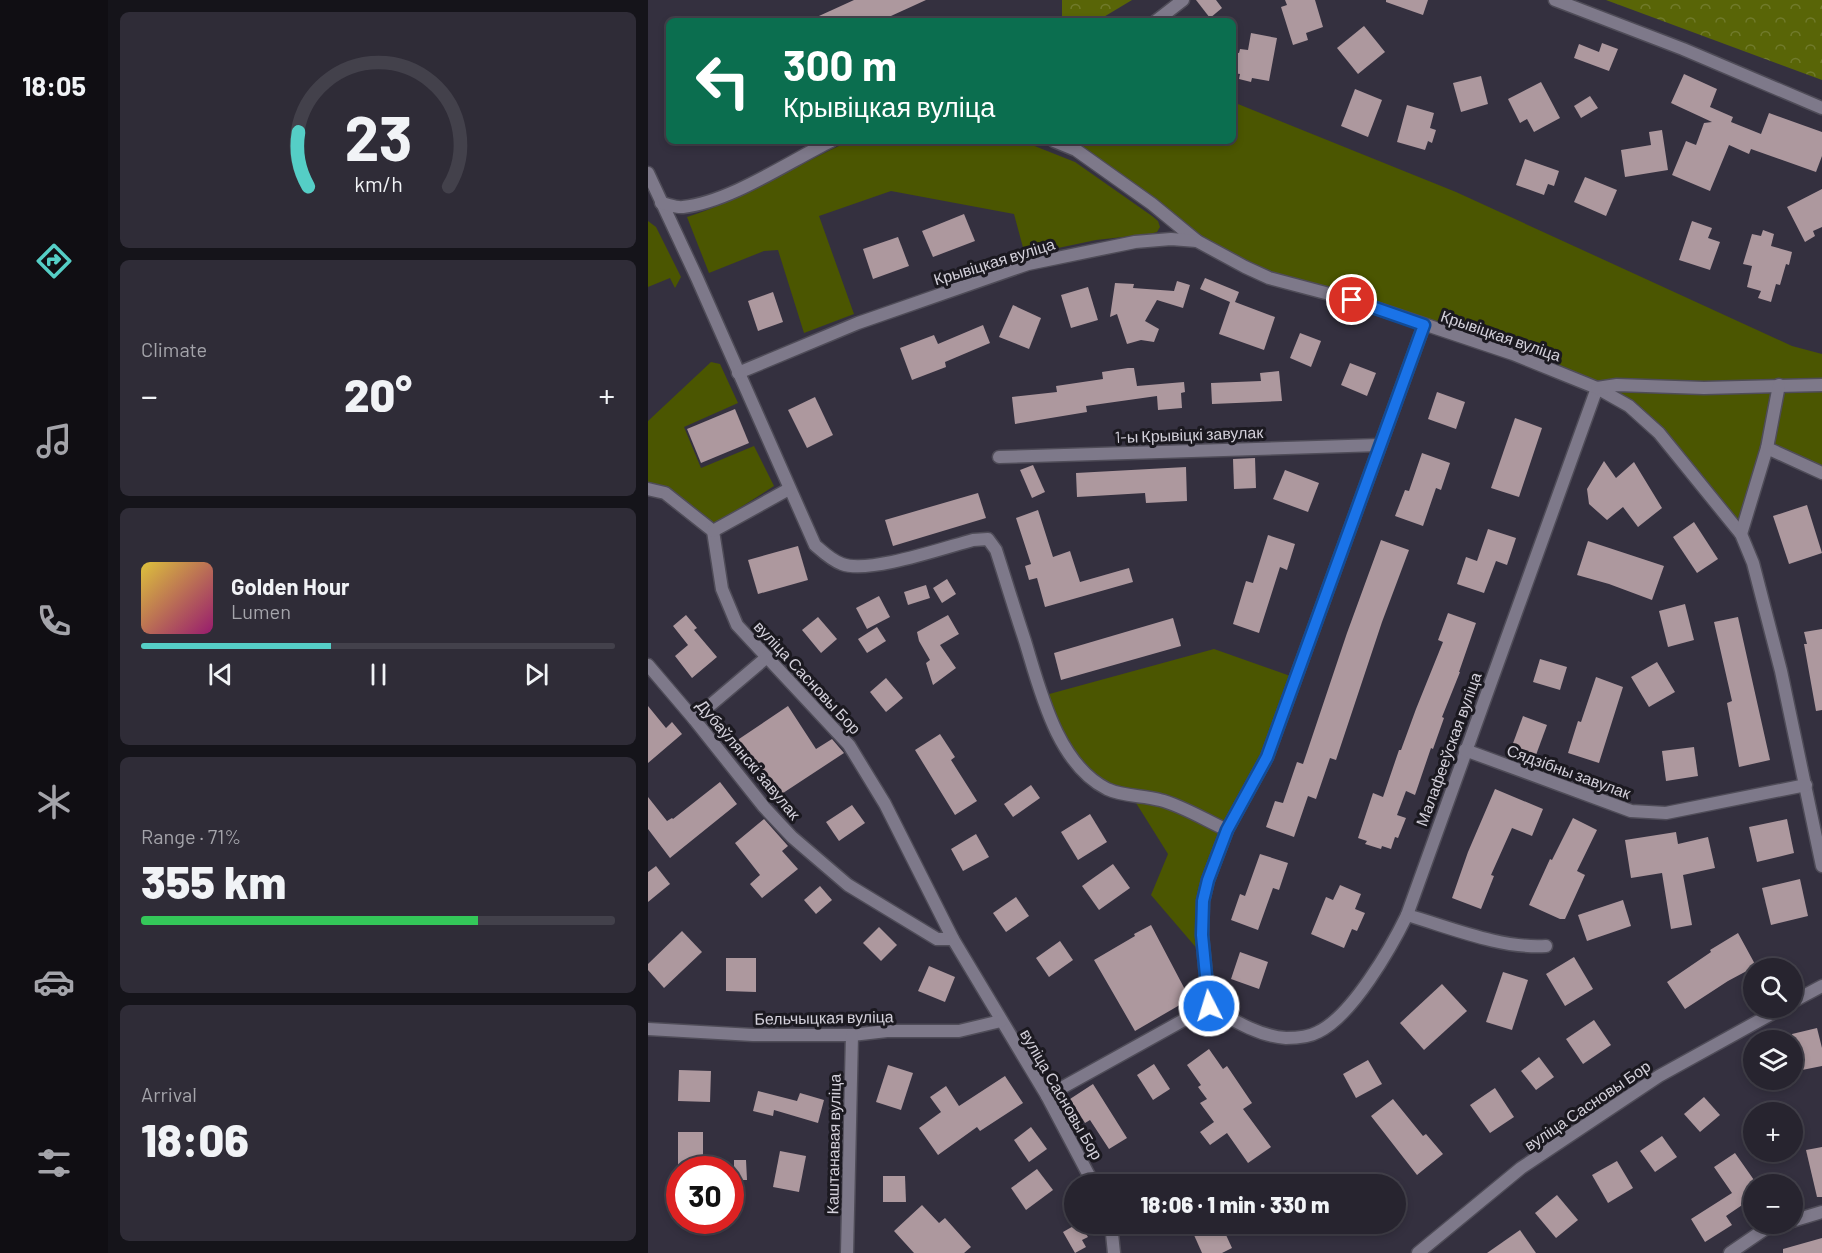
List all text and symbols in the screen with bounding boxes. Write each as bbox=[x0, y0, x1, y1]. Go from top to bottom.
text: 300 m bbox=[783, 39, 897, 89]
icon: left bbox=[684, 42, 762, 120]
text: 18:05 bbox=[22, 69, 86, 101]
text: Крывіцкая вуліца bbox=[783, 90, 995, 122]
text: 23 bbox=[344, 99, 412, 173]
text: km/h bbox=[354, 171, 402, 196]
street label: Крывіцкая вуліца bbox=[931, 233, 1057, 288]
icon: directions bbox=[33, 240, 75, 282]
pin bbox=[1326, 274, 1377, 325]
icon: arrive bbox=[1335, 283, 1368, 316]
street label: Крывіцкая вуліца bbox=[1438, 306, 1564, 364]
text: Climate bbox=[141, 337, 207, 361]
text: 20° bbox=[344, 367, 412, 421]
text: − bbox=[141, 375, 158, 415]
text: + bbox=[599, 375, 615, 415]
icon: music bbox=[33, 420, 75, 462]
street label: 1-ы Крывіцкі завулак bbox=[1114, 422, 1265, 446]
text: Golden Hour bbox=[231, 573, 349, 599]
text: Lumen bbox=[231, 599, 291, 623]
icon: phone bbox=[33, 600, 75, 642]
street label: вуліца Сасновы Бор bbox=[751, 616, 865, 738]
icon: previous bbox=[204, 658, 237, 691]
icon: pause bbox=[362, 658, 395, 691]
icon: next bbox=[520, 658, 553, 691]
street label: Малафееўская вуліца bbox=[1411, 669, 1485, 829]
street label: Дубаўлянскі завулак bbox=[693, 695, 805, 824]
street label: Сядзібны завулак bbox=[1504, 740, 1634, 803]
icon: climate bbox=[33, 781, 75, 823]
text: Range · 71% bbox=[141, 824, 241, 848]
text: 355 km bbox=[141, 854, 286, 908]
map controls bbox=[1743, 958, 1803, 1234]
button: search bbox=[1743, 958, 1803, 1018]
icon: car bbox=[33, 961, 75, 1003]
position arrow bbox=[1177, 974, 1241, 1038]
street label: Бельчыцкая вуліца bbox=[754, 1006, 894, 1028]
street label: вуліца Сасновы Бор bbox=[1017, 1025, 1107, 1163]
button: layers bbox=[1743, 1030, 1803, 1090]
street label: вуліца Сасновы Бор bbox=[1520, 1056, 1654, 1154]
street label: Каштанавая вуліца bbox=[822, 1073, 844, 1214]
text: Arrival bbox=[141, 1082, 197, 1106]
button: + bbox=[1743, 1102, 1803, 1162]
text: 18:06 bbox=[141, 1112, 249, 1166]
icon: filters bbox=[33, 1142, 75, 1184]
speed limit sign: 30 bbox=[666, 1156, 744, 1234]
button: − bbox=[1743, 1174, 1803, 1234]
text: 18:06 · 1 min · 330 m bbox=[1141, 1191, 1329, 1217]

